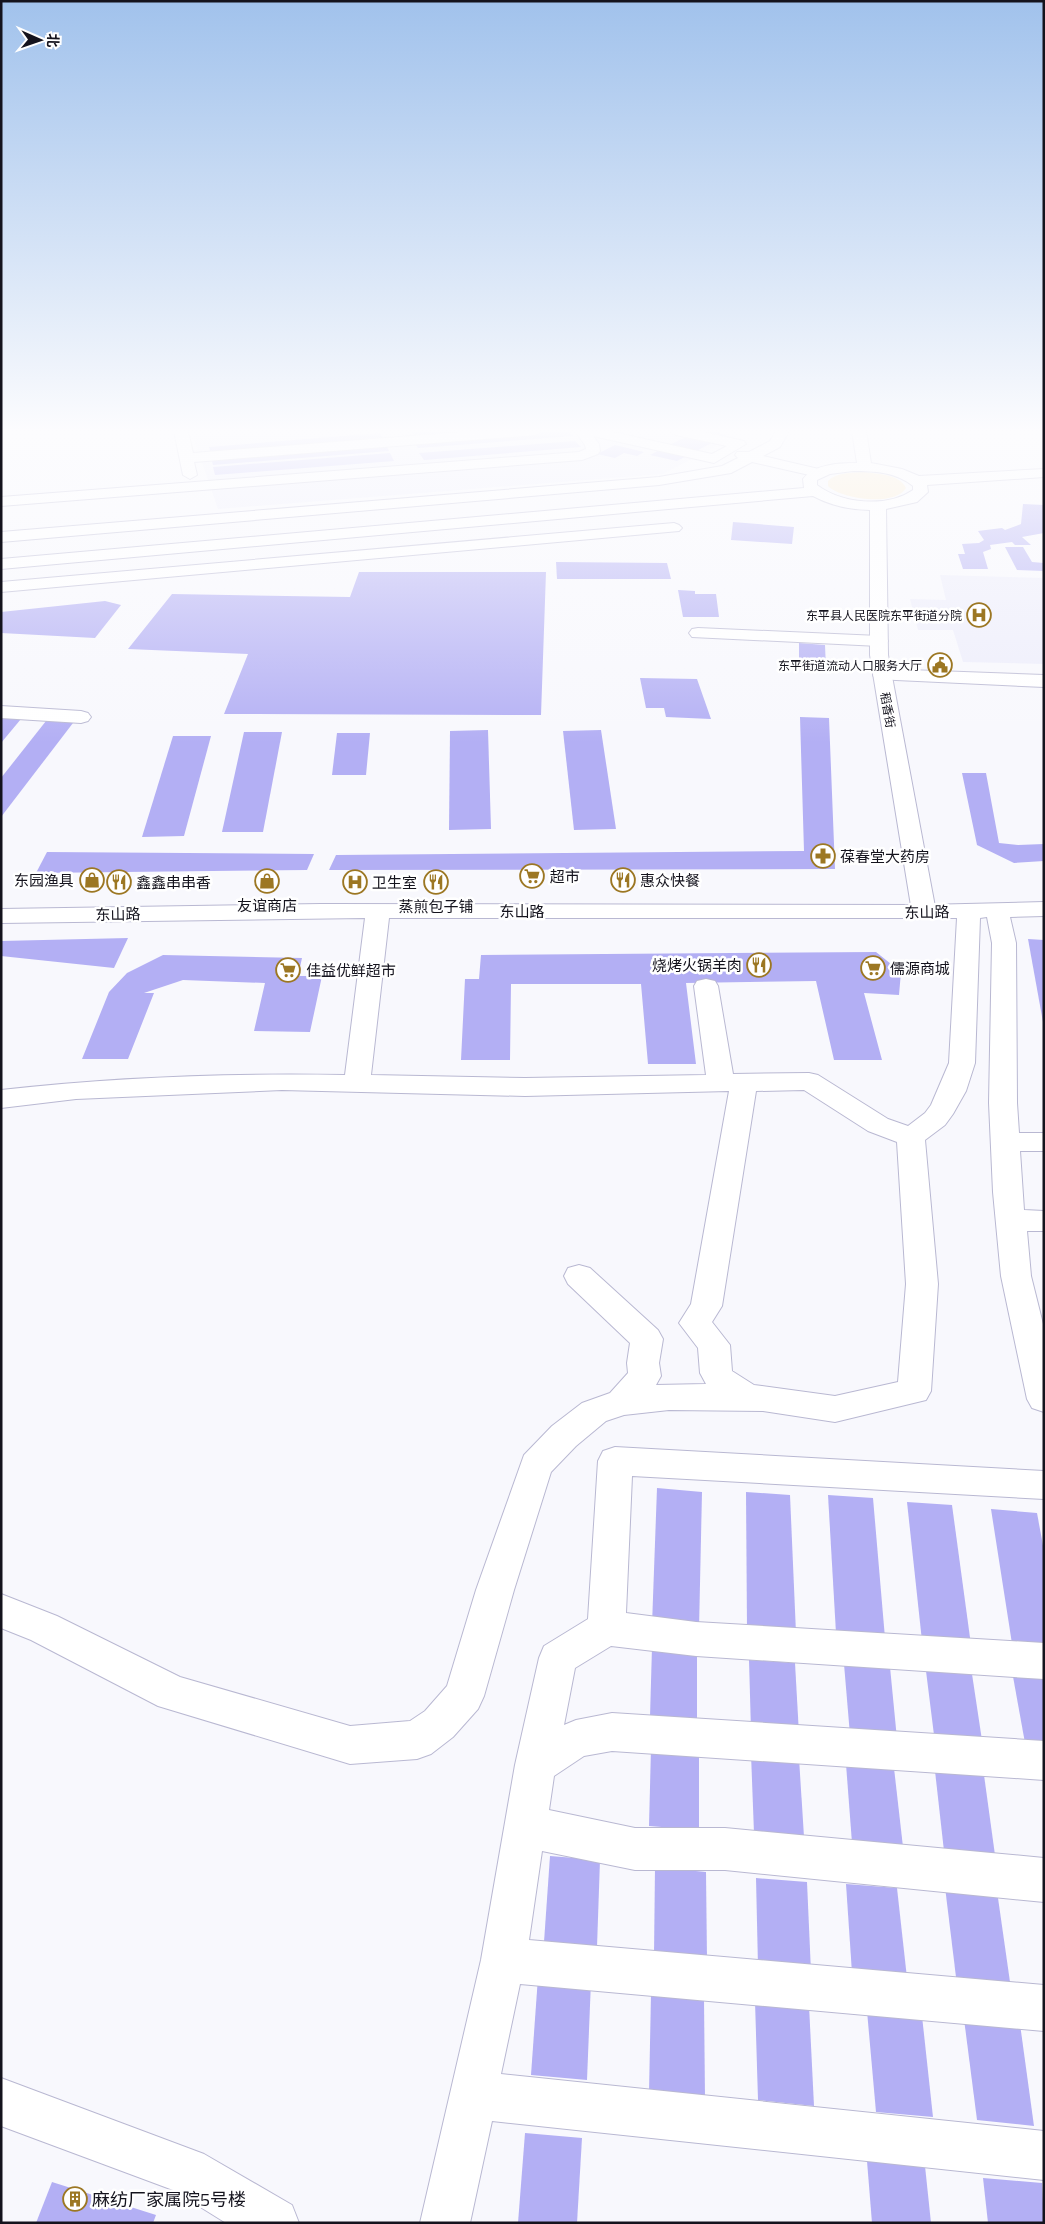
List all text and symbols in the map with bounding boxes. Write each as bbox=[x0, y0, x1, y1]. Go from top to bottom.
north arrow bbox=[15, 15, 65, 65]
text: 北 bbox=[43, 33, 64, 48]
hospital icon: 东平县人民医院东平街道分院 bbox=[966, 602, 992, 628]
place label: 东平县人民医院东平街道分院 bbox=[806, 606, 962, 625]
public building icon: 东平街道流动人口服务大厅 bbox=[927, 652, 953, 678]
place label: 东平街道流动人口服务大厅 bbox=[778, 656, 922, 675]
street label: 稻香街 bbox=[876, 691, 900, 729]
pharmacy icon: 葆春堂大药房 bbox=[810, 843, 836, 869]
place label: 葆春堂大药房 bbox=[840, 845, 930, 868]
supermarket icon: 超市 bbox=[519, 863, 545, 889]
place label: 超市 bbox=[550, 865, 580, 888]
shop icon: 东园渔具 bbox=[79, 867, 105, 893]
restaurant icon: 惠众快餐 bbox=[610, 867, 636, 893]
shop icon: 友谊商店 bbox=[254, 868, 280, 894]
place label: 东园渔具 bbox=[14, 869, 74, 892]
restaurant icon: 鑫鑫串串香 bbox=[106, 869, 132, 895]
hospital icon: 卫生室 bbox=[342, 869, 368, 895]
restaurant icon: 蒸煎包子铺 bbox=[423, 869, 449, 895]
place label: 惠众快餐 bbox=[640, 869, 700, 892]
place label: 鑫鑫串串香 bbox=[136, 871, 211, 894]
place label: 卫生室 bbox=[372, 871, 417, 894]
place label: 友谊商店 bbox=[237, 894, 297, 917]
place label: 蒸煎包子铺 bbox=[398, 895, 474, 918]
street label: 东山路 bbox=[499, 900, 545, 923]
street label: 东山路 bbox=[904, 900, 950, 924]
street label: 东山路 bbox=[95, 902, 141, 926]
restaurant icon: 烧烤火锅羊肉 bbox=[746, 952, 772, 978]
place label: 烧烤火锅羊肉 bbox=[652, 954, 742, 977]
supermarket icon: 儒源商城 bbox=[860, 955, 886, 981]
supermarket icon: 佳益优鲜超市 bbox=[275, 957, 301, 983]
place label: 儒源商城 bbox=[890, 957, 950, 980]
place label: 佳益优鲜超市 bbox=[306, 959, 396, 982]
building icon: 麻纺厂家属院5号楼 bbox=[62, 2186, 88, 2212]
place label: 麻纺厂家属院5号楼 bbox=[92, 2186, 246, 2213]

